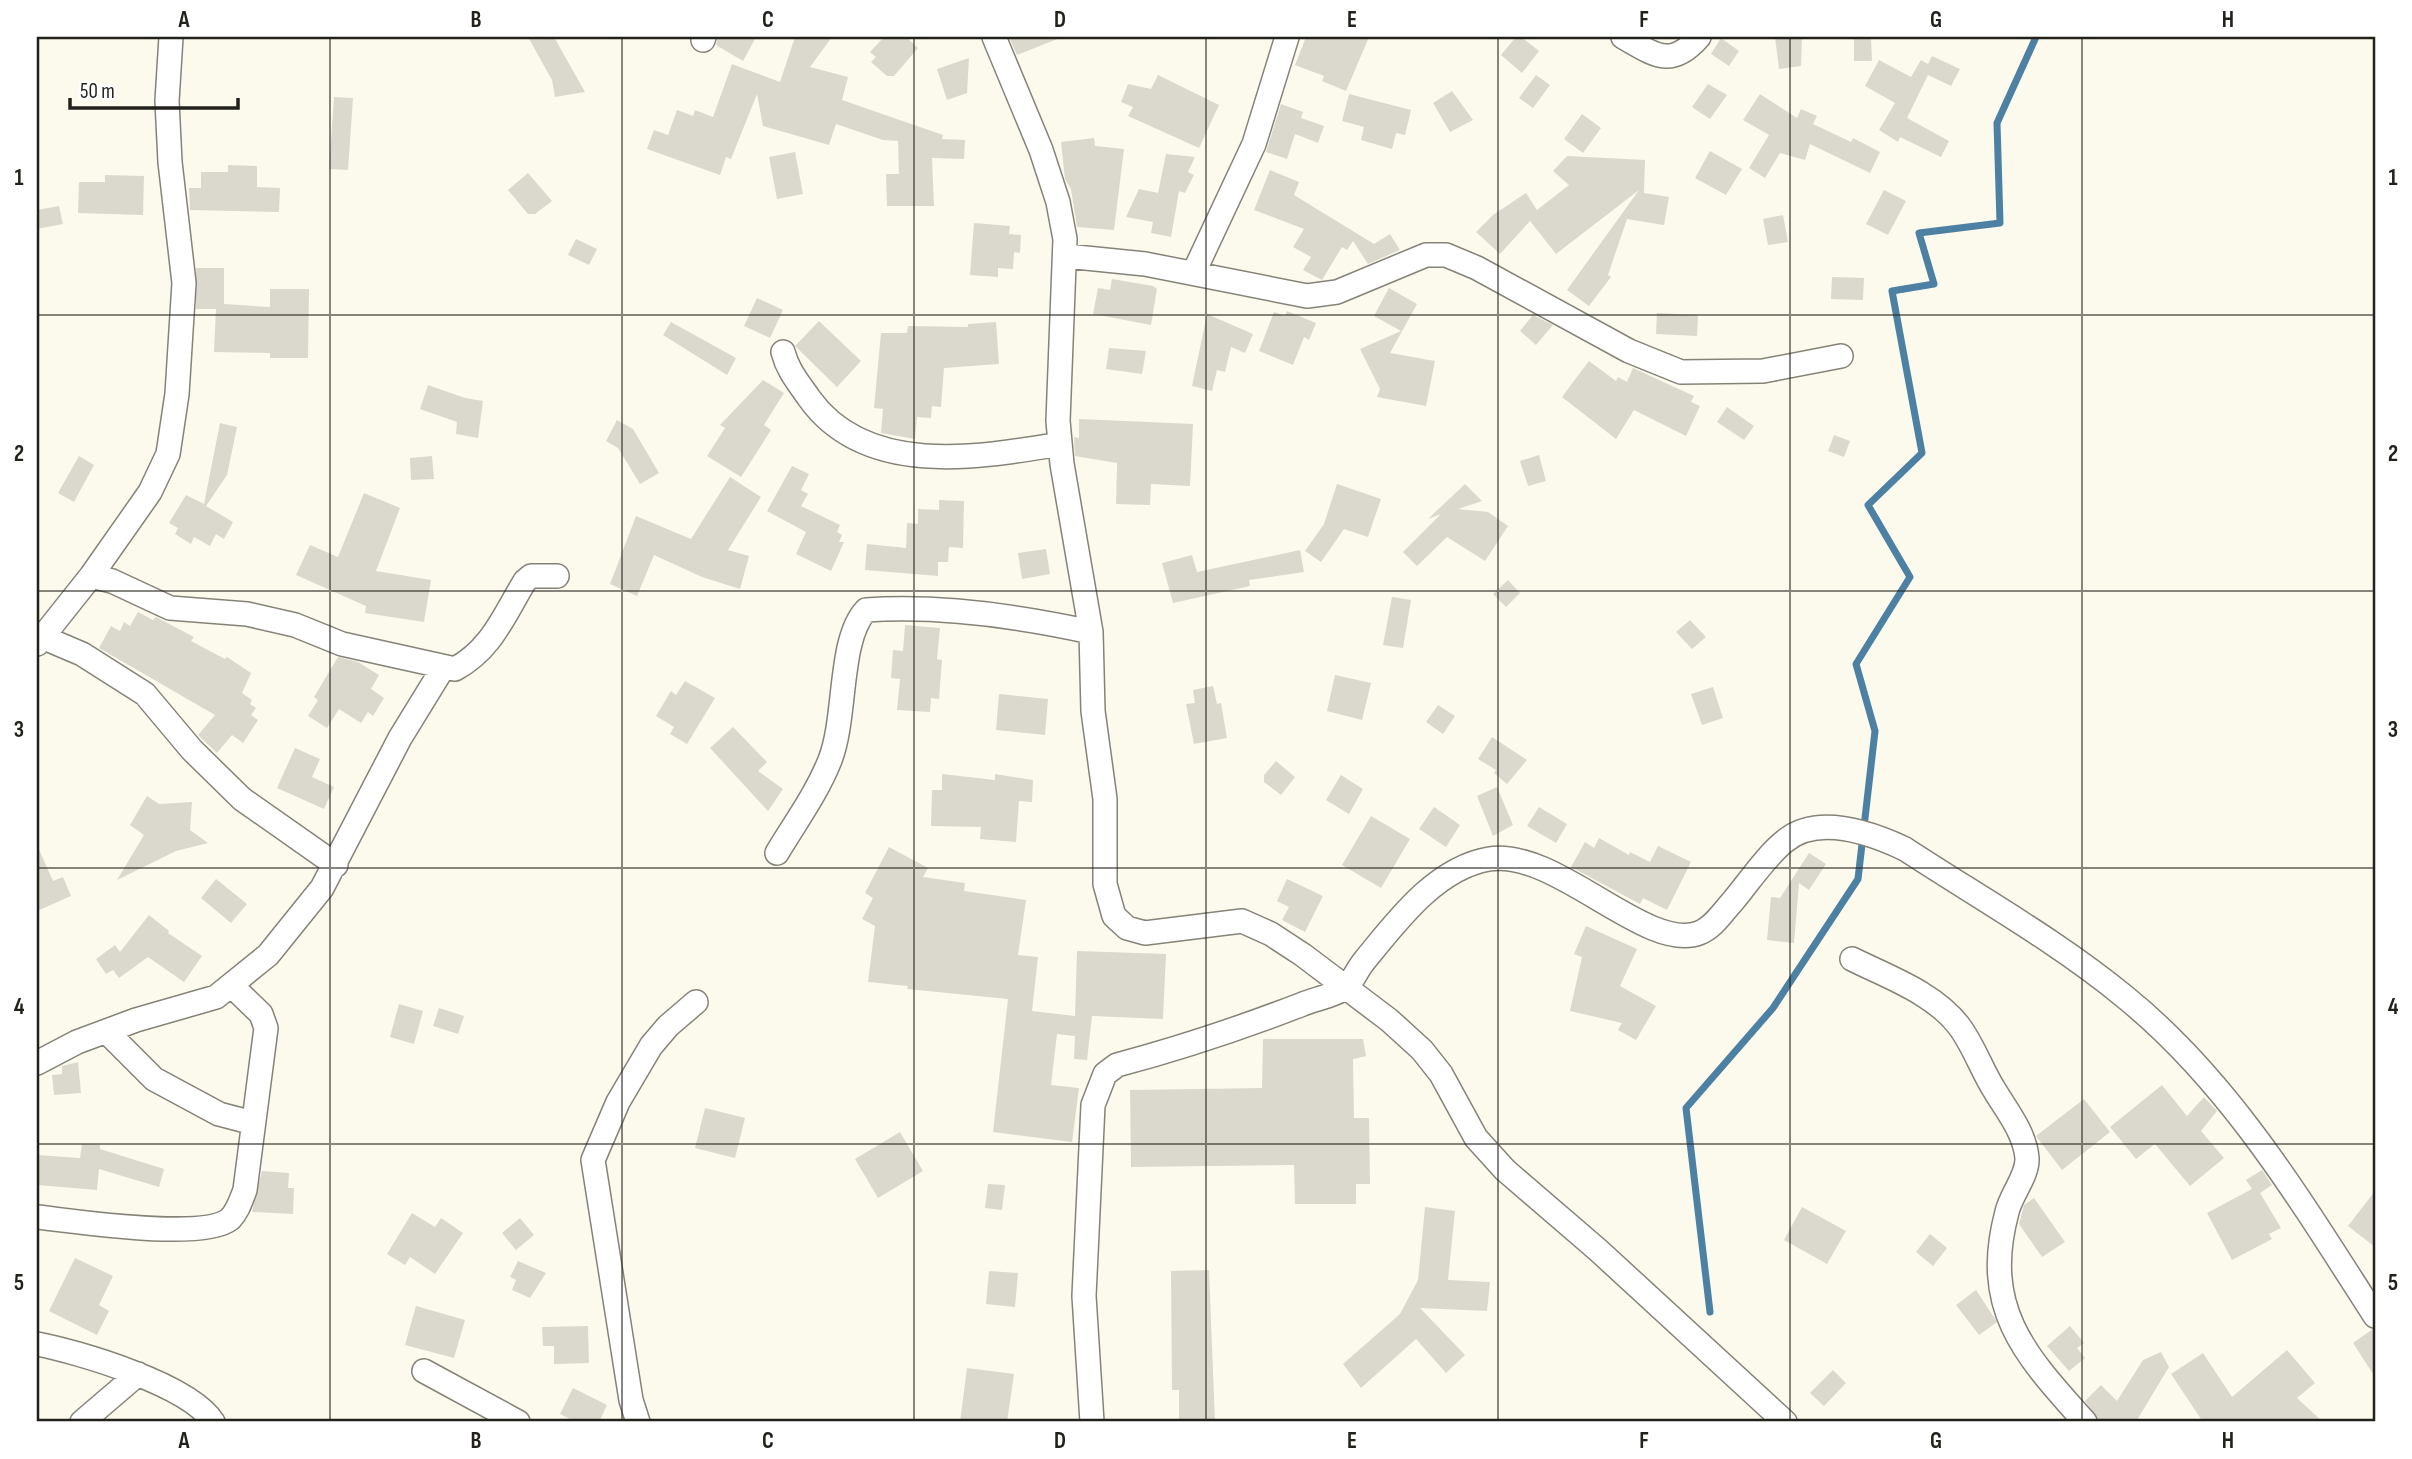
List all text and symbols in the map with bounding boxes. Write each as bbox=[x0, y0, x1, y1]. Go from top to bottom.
text: A bbox=[178, 6, 191, 34]
text: B bbox=[471, 6, 482, 34]
text: C bbox=[762, 6, 774, 34]
text: D bbox=[1054, 6, 1066, 34]
text: E bbox=[1347, 6, 1357, 34]
text: F bbox=[1639, 6, 1649, 34]
text: G bbox=[1930, 6, 1942, 34]
text: H bbox=[2222, 6, 2234, 34]
scale bar bbox=[70, 66, 238, 110]
text: 50 m bbox=[80, 79, 115, 104]
text: 1 bbox=[14, 164, 24, 192]
text: 1 bbox=[2388, 164, 2398, 192]
text: 2 bbox=[14, 440, 24, 468]
text: 2 bbox=[2388, 440, 2398, 468]
text: 3 bbox=[14, 716, 24, 744]
text: 3 bbox=[2388, 716, 2398, 744]
text: 4 bbox=[14, 993, 25, 1021]
text: 4 bbox=[2388, 993, 2399, 1021]
text: 5 bbox=[14, 1269, 24, 1297]
text: 5 bbox=[2388, 1269, 2398, 1297]
text: A bbox=[178, 1427, 191, 1455]
text: B bbox=[471, 1427, 482, 1455]
text: C bbox=[762, 1427, 774, 1455]
text: D bbox=[1054, 1427, 1066, 1455]
text: E bbox=[1347, 1427, 1357, 1455]
text: F bbox=[1639, 1427, 1649, 1455]
text: G bbox=[1930, 1427, 1942, 1455]
text: H bbox=[2222, 1427, 2234, 1455]

